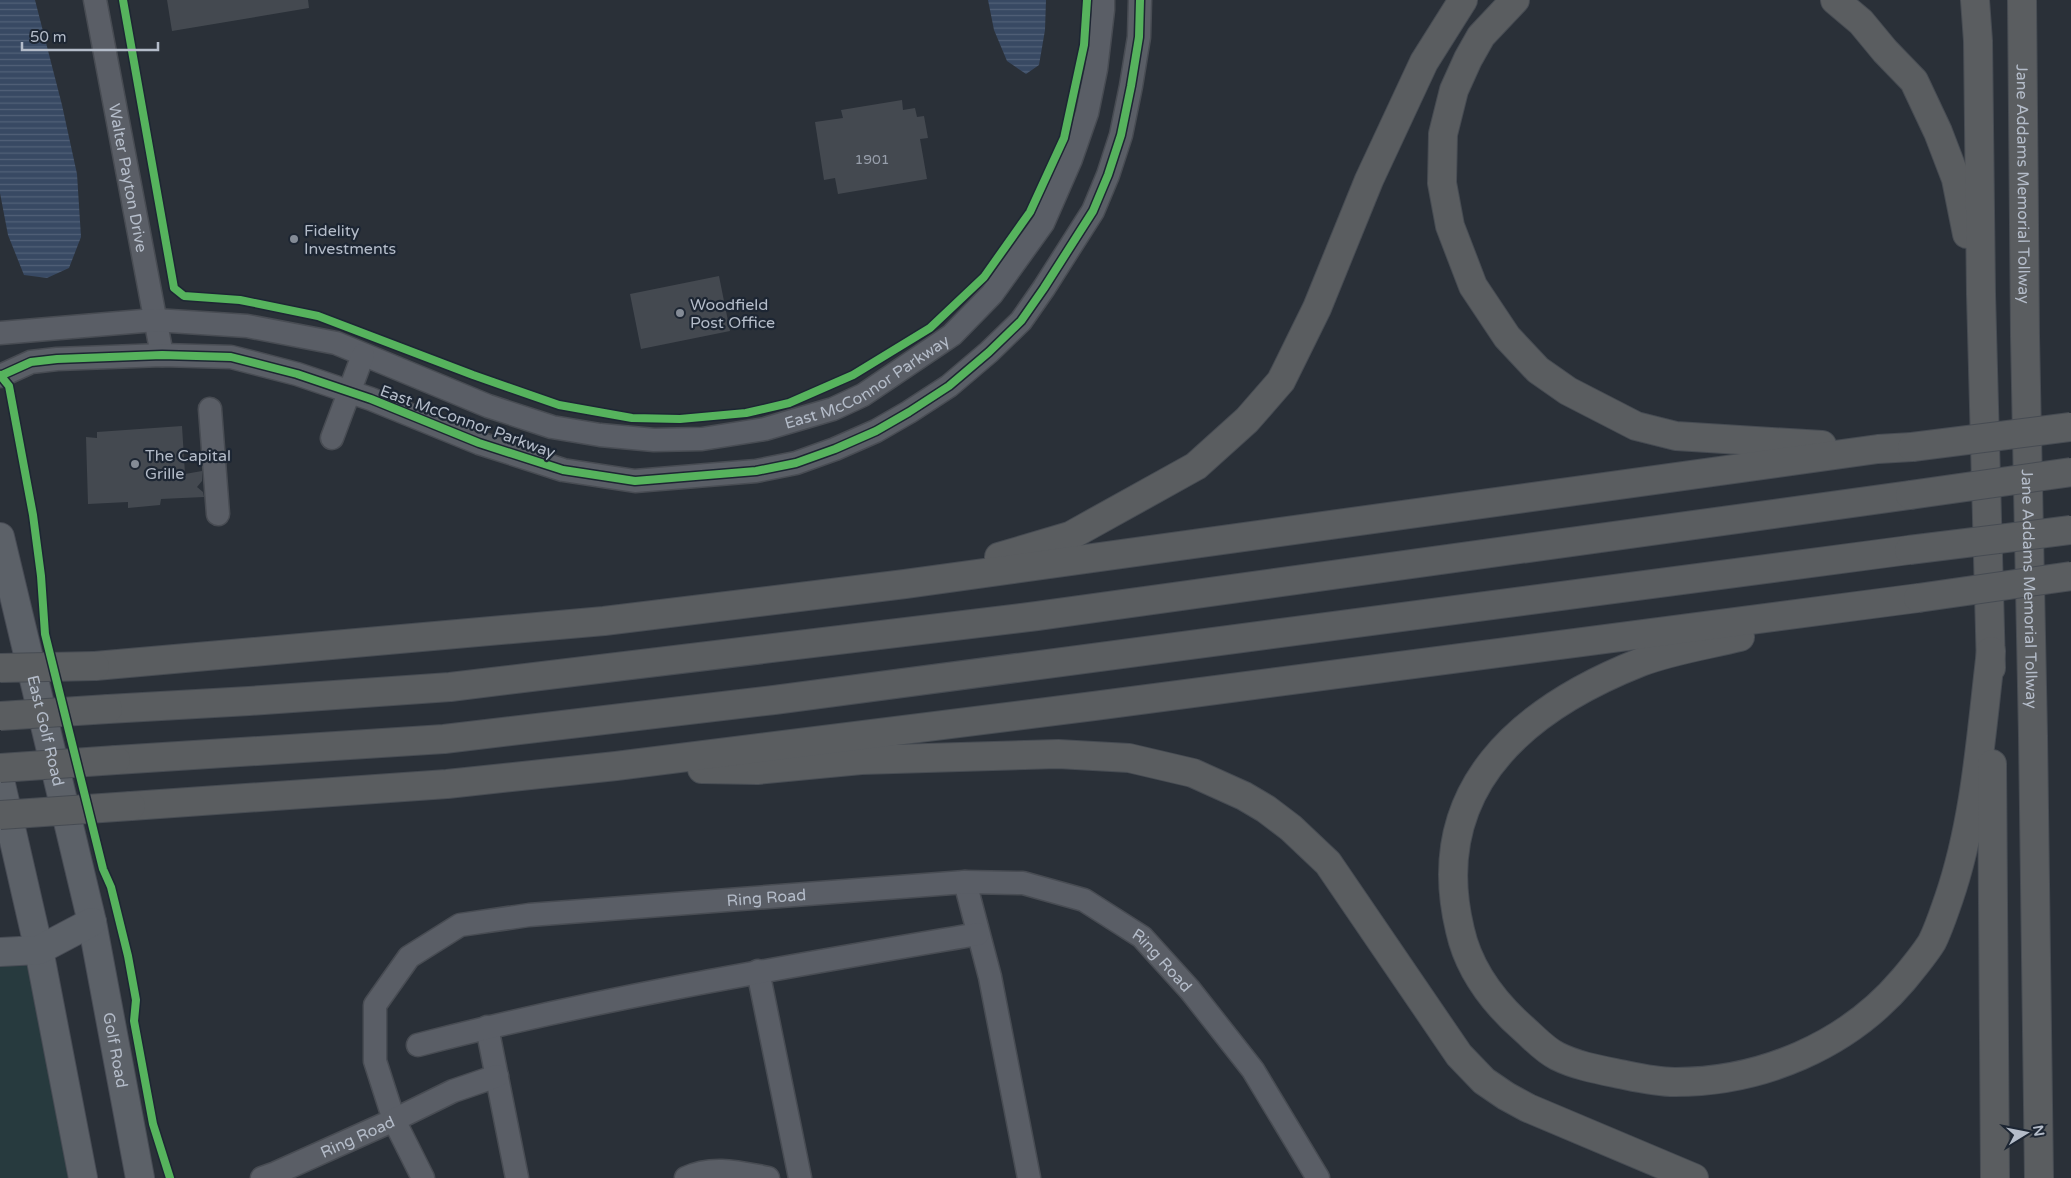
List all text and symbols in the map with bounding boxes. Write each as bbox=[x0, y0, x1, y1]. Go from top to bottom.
scale bar bbox=[22, 20, 159, 52]
text: 50 m bbox=[30, 28, 67, 46]
street label: Jane Addams Memorial Tollway bbox=[2012, 64, 2034, 304]
street label: Walter Payton Drive bbox=[104, 102, 151, 254]
house number: 1901 bbox=[854, 151, 890, 168]
place label: Fidelity Investments bbox=[304, 221, 396, 259]
marker: Fidelity Investments bbox=[288, 233, 300, 245]
place label: Woodfield Post Office bbox=[690, 295, 775, 333]
marker: Woodfield Post Office bbox=[674, 307, 686, 319]
street label: East McConnor Parkway bbox=[782, 331, 954, 434]
street label: East McConnor Parkway bbox=[377, 381, 558, 463]
place label: The Capital Grille bbox=[145, 446, 231, 484]
marker: The Capital Grille bbox=[129, 458, 141, 470]
street label: Jane Addams Memorial Tollway bbox=[2017, 469, 2041, 709]
street label: East Golf Road bbox=[22, 673, 68, 788]
street label: Ring Road bbox=[726, 885, 807, 911]
street label: Ring Road bbox=[1128, 924, 1196, 997]
street label: Golf Road bbox=[98, 1011, 132, 1089]
north arrow bbox=[2001, 1108, 2051, 1158]
street label: Ring Road bbox=[317, 1112, 398, 1163]
text: N bbox=[2029, 1124, 2048, 1138]

